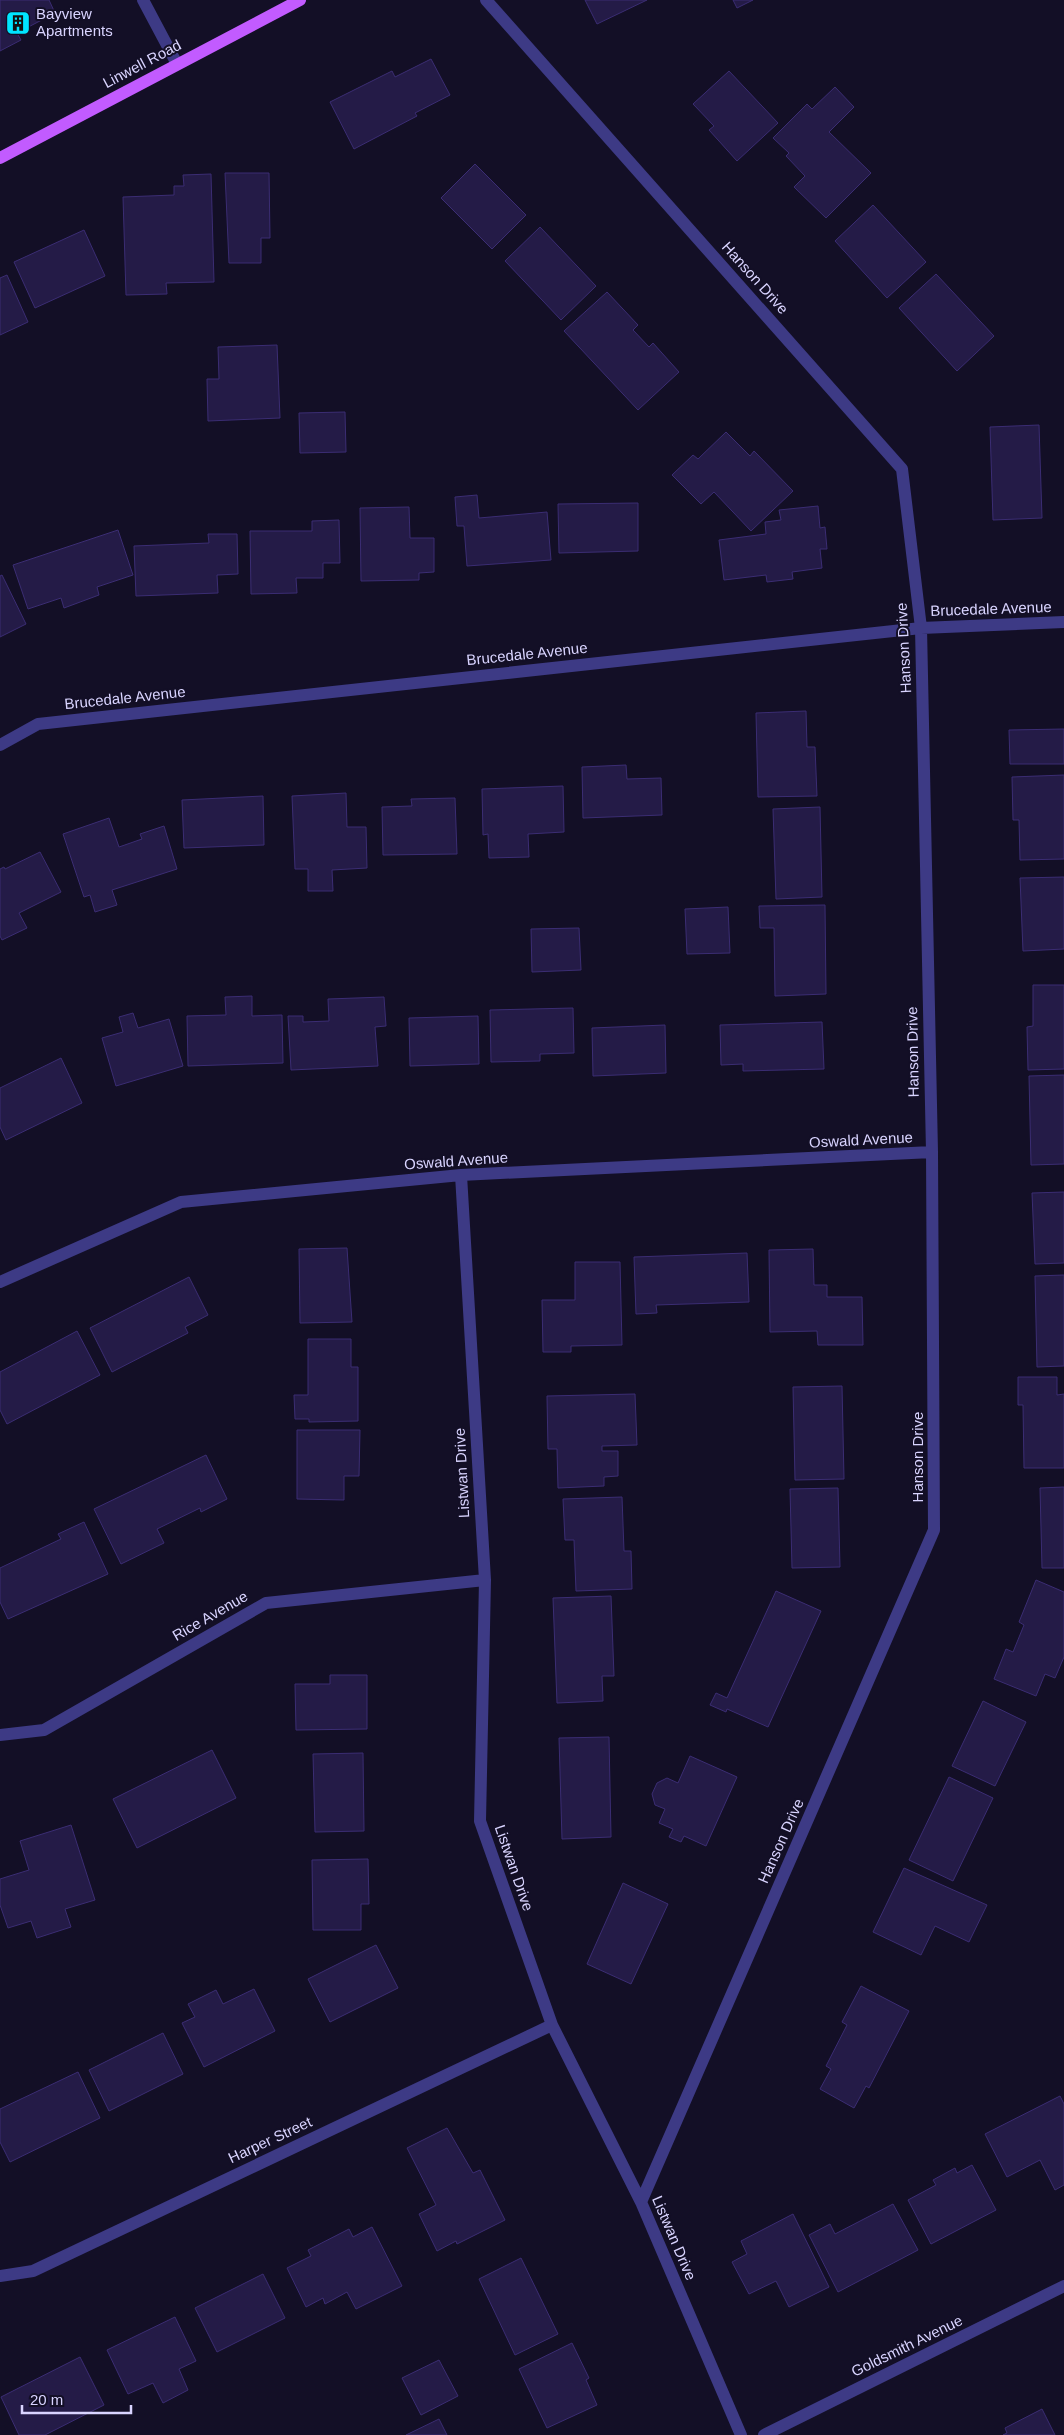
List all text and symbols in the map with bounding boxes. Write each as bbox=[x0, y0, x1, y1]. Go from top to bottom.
place label: Bayview Apartments bbox=[36, 5, 113, 39]
building icon: Bayview Apartments bbox=[5, 10, 31, 36]
street label: Linwell Road bbox=[100, 36, 184, 91]
street label: Hanson Drive bbox=[719, 238, 792, 317]
street label: Brucedale Avenue bbox=[930, 598, 1052, 619]
street label: Hanson Drive bbox=[893, 602, 914, 694]
street label: Brucedale Avenue bbox=[466, 639, 588, 668]
street label: Brucedale Avenue bbox=[64, 683, 186, 712]
street label: Hanson Drive bbox=[903, 1006, 922, 1098]
street label: Oswald Avenue bbox=[809, 1128, 913, 1151]
street label: Oswald Avenue bbox=[404, 1148, 508, 1173]
street label: Hanson Drive bbox=[909, 1412, 926, 1502]
street label: Listwan Drive bbox=[451, 1428, 472, 1518]
street label: Rice Avenue bbox=[169, 1587, 250, 1644]
street label: Hanson Drive bbox=[754, 1796, 807, 1886]
street label: Listwan Drive bbox=[492, 1823, 537, 1913]
street label: Harper Street bbox=[225, 2112, 315, 2166]
street label: Listwan Drive bbox=[649, 2193, 700, 2283]
street label: Goldsmith Avenue bbox=[848, 2311, 965, 2380]
scale bar bbox=[22, 2382, 131, 2414]
text: 20 m bbox=[30, 2391, 63, 2408]

